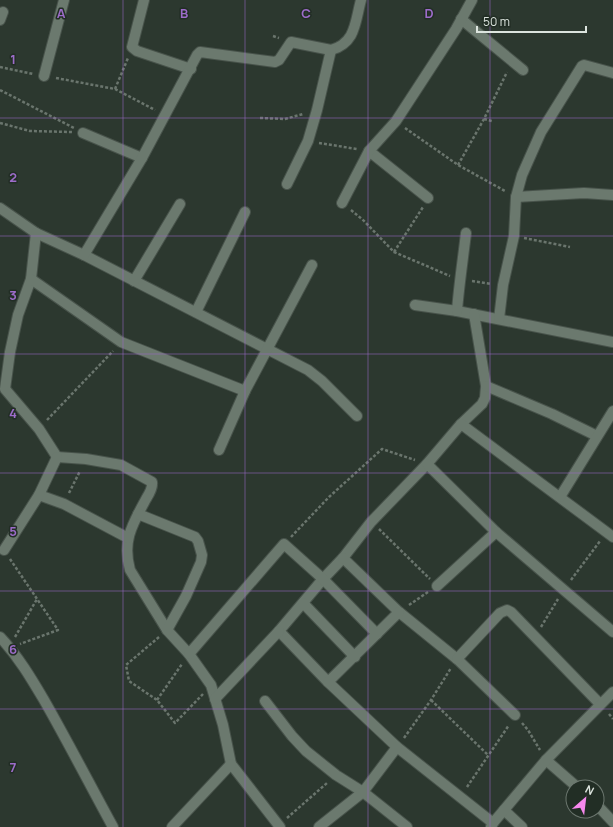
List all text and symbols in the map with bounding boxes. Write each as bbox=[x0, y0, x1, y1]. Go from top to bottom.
text: A bbox=[57, 4, 66, 22]
text: B bbox=[180, 4, 188, 22]
text: C bbox=[301, 4, 311, 22]
text: D bbox=[424, 4, 434, 22]
scale bar bbox=[477, 8, 586, 34]
text: 50 m bbox=[483, 13, 510, 30]
text: 1 bbox=[10, 50, 16, 68]
text: 2 bbox=[9, 168, 17, 186]
text: 3 bbox=[9, 286, 17, 304]
text: 4 bbox=[9, 404, 17, 422]
text: 5 bbox=[9, 522, 17, 540]
text: 6 bbox=[9, 640, 17, 658]
text: 7 bbox=[10, 758, 17, 776]
north arrow bbox=[565, 779, 605, 819]
text: N bbox=[583, 781, 597, 798]

